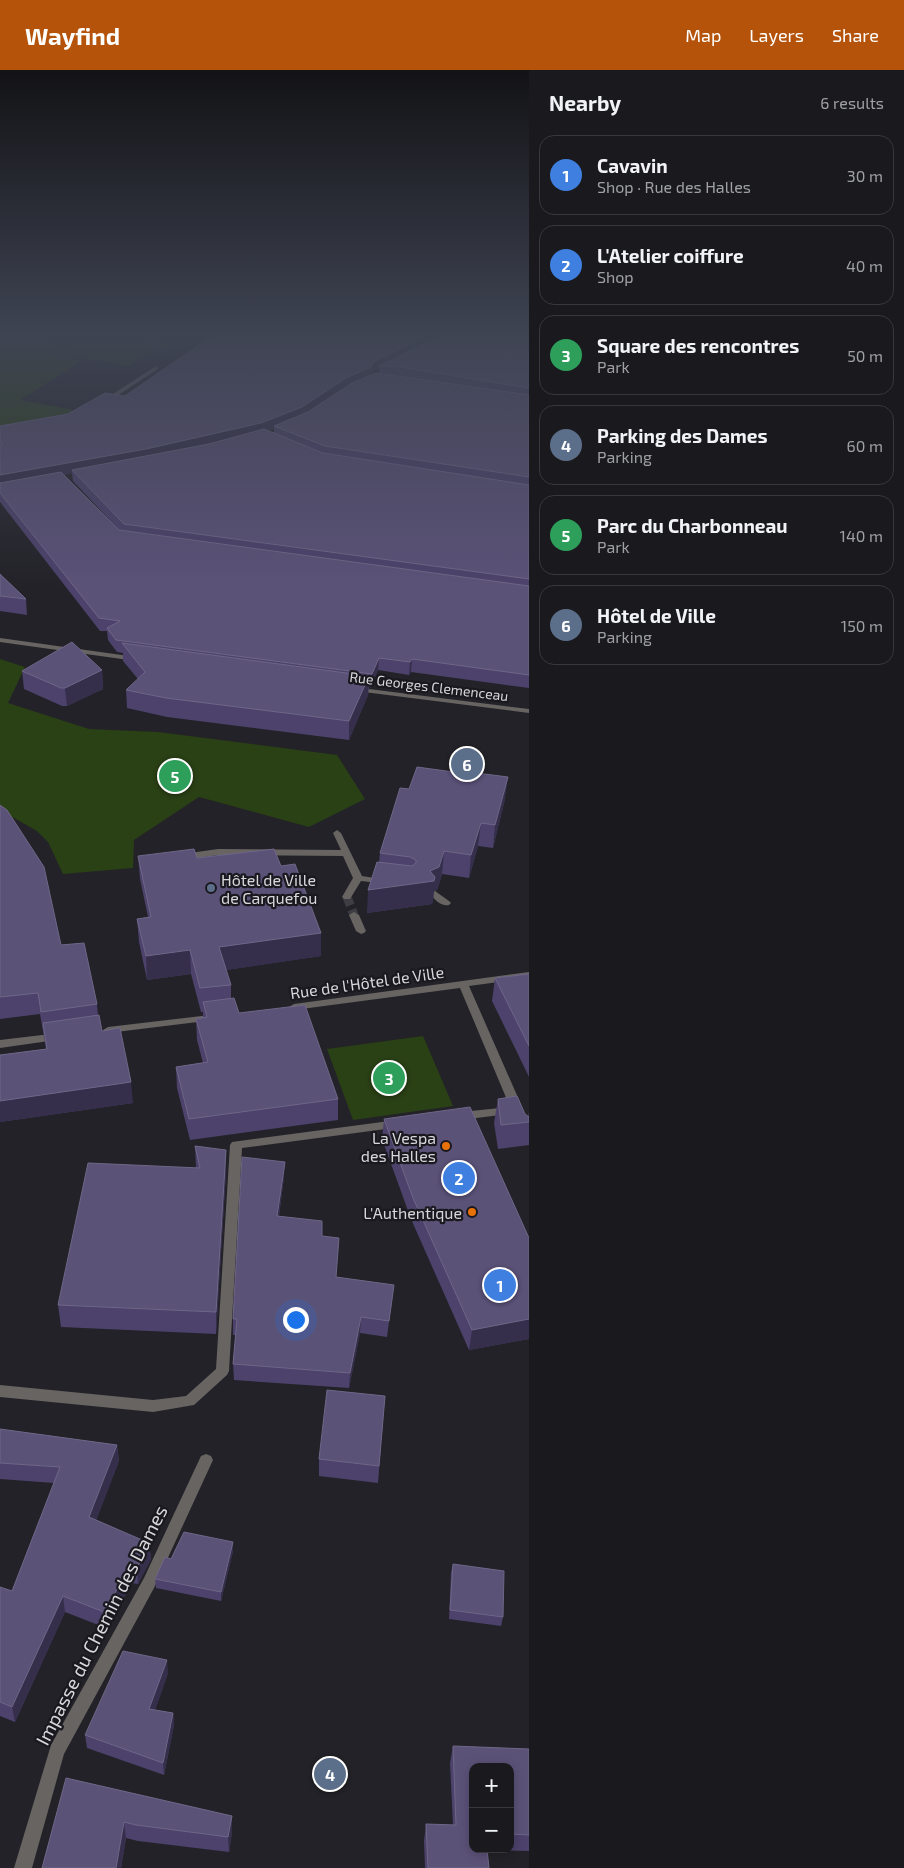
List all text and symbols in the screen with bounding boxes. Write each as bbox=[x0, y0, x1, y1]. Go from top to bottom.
text: Wayfind bbox=[25, 21, 120, 50]
text: Map bbox=[685, 24, 721, 46]
text: Layers bbox=[749, 24, 804, 46]
text: Share bbox=[832, 24, 879, 46]
text: Nearby bbox=[549, 90, 621, 115]
text: 6 results bbox=[820, 93, 884, 112]
text: Cavavin bbox=[597, 154, 668, 177]
text: 1 bbox=[563, 166, 569, 185]
text: 30 m bbox=[847, 166, 883, 185]
text: Shop · Rue des Halles bbox=[597, 177, 751, 196]
text: L'Atelier coiffure bbox=[597, 244, 744, 267]
text: 2 bbox=[561, 256, 571, 275]
text: 40 m bbox=[846, 256, 883, 275]
text: Shop bbox=[597, 267, 634, 286]
text: Square des rencontres bbox=[597, 334, 799, 357]
text: 3 bbox=[561, 346, 571, 365]
text: 50 m bbox=[847, 346, 883, 365]
text: Park bbox=[597, 357, 630, 376]
text: Parking des Dames bbox=[597, 424, 768, 447]
text: 4 bbox=[561, 436, 571, 455]
text: 60 m bbox=[847, 436, 883, 455]
text: Parking bbox=[597, 447, 652, 466]
text: Parc du Charbonneau bbox=[597, 514, 788, 537]
text: 5 bbox=[562, 526, 570, 545]
text: 140 m bbox=[840, 526, 883, 545]
text: Park bbox=[597, 537, 630, 556]
text: Hôtel de Ville bbox=[597, 604, 716, 627]
text: 6 bbox=[561, 616, 571, 635]
text: 150 m bbox=[841, 616, 883, 635]
text: Parking bbox=[597, 627, 652, 646]
street label: Rue Georges Clemenceau bbox=[349, 668, 509, 704]
pin: 6 bbox=[451, 745, 483, 783]
pin: 5 bbox=[159, 757, 191, 795]
place label: Hôtel de Ville de Carquefou bbox=[221, 870, 317, 907]
marker: Hôtel de Ville de Carquefou bbox=[205, 882, 217, 894]
street label: Rue de l'Hôtel de Ville bbox=[289, 962, 445, 1002]
pin: 3 bbox=[373, 1059, 405, 1097]
place label: La Vespa des Halles bbox=[361, 1128, 436, 1165]
marker: La Vespa des Halles bbox=[440, 1140, 452, 1152]
pin: 2 bbox=[443, 1159, 475, 1197]
place label: L'Authentique bbox=[363, 1203, 462, 1222]
marker: L'Authentique bbox=[466, 1206, 478, 1218]
pin: 1 bbox=[484, 1266, 516, 1304]
your location bbox=[283, 1307, 309, 1333]
street label: Impasse du Chemin des Dames bbox=[30, 1501, 172, 1749]
pin: 4 bbox=[314, 1755, 346, 1793]
map controls bbox=[469, 1763, 514, 1853]
button: + bbox=[469, 1763, 514, 1808]
button: − bbox=[469, 1808, 514, 1853]

